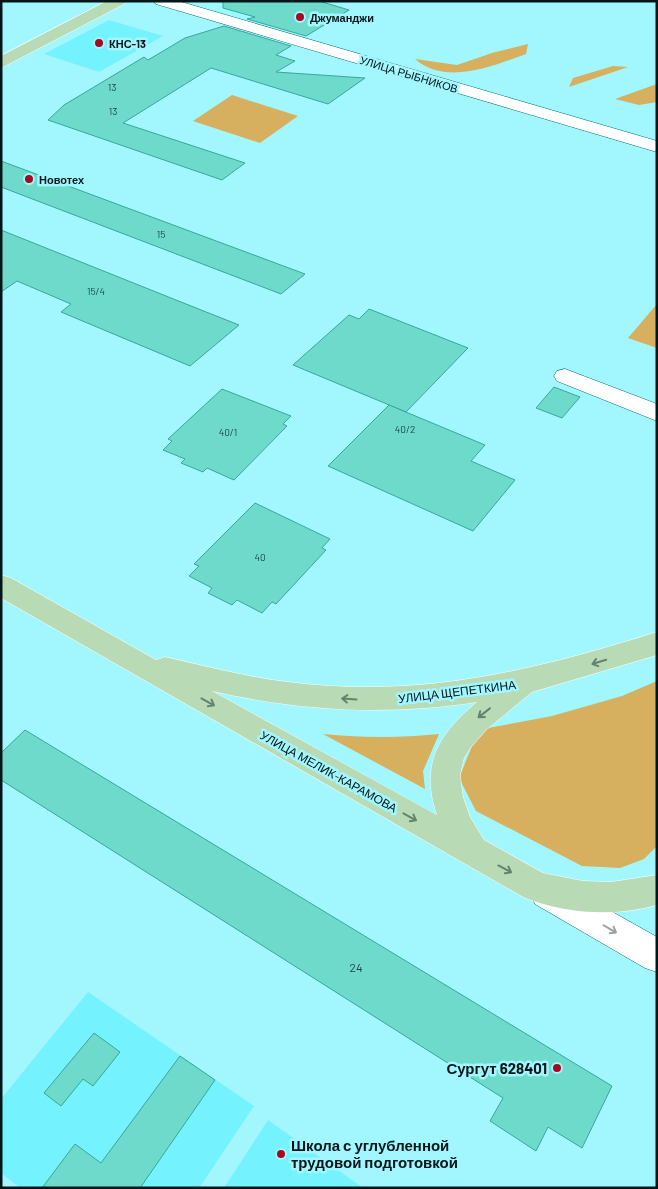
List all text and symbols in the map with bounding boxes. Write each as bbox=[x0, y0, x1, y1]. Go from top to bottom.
marker: Джуманджи bbox=[294, 11, 306, 23]
place label: Джуманджи bbox=[310, 11, 374, 24]
marker: КНС-13 bbox=[93, 37, 105, 49]
place label: КНС-13 bbox=[109, 37, 146, 50]
street label: УЛИЦА РЫБНИКОВ bbox=[358, 53, 460, 95]
house number: 13 bbox=[108, 81, 116, 93]
house number: 13 bbox=[109, 105, 117, 117]
marker: Новотех bbox=[23, 173, 35, 185]
place label: Новотех bbox=[39, 173, 85, 186]
house number: 15 bbox=[157, 228, 165, 240]
house number: 15/4 bbox=[87, 285, 105, 297]
house number: 40/2 bbox=[395, 423, 415, 435]
house number: 40/1 bbox=[219, 426, 237, 438]
house number: 40 bbox=[254, 551, 266, 563]
one-way arrow bbox=[591, 657, 607, 667]
street label: УЛИЦА ЩЕПЕТКИНА bbox=[397, 677, 517, 706]
one-way arrow bbox=[341, 694, 357, 703]
one-way arrow bbox=[200, 697, 215, 707]
one-way arrow bbox=[478, 707, 491, 718]
street label: УЛИЦА МЕЛИК-КАРАМОВА bbox=[258, 727, 400, 815]
one-way arrow bbox=[402, 812, 417, 822]
one-way arrow bbox=[497, 865, 512, 875]
one-way arrow bbox=[602, 924, 617, 934]
house number: 24 bbox=[349, 960, 363, 974]
place label: Сургут 628401 bbox=[446, 1059, 547, 1077]
marker: Сургут 628401 bbox=[551, 1062, 563, 1074]
place label: Школа с углубленной трудовой подготовкой bbox=[291, 1136, 458, 1171]
marker: Школа с углубленной трудовой подготовкой bbox=[275, 1148, 287, 1160]

